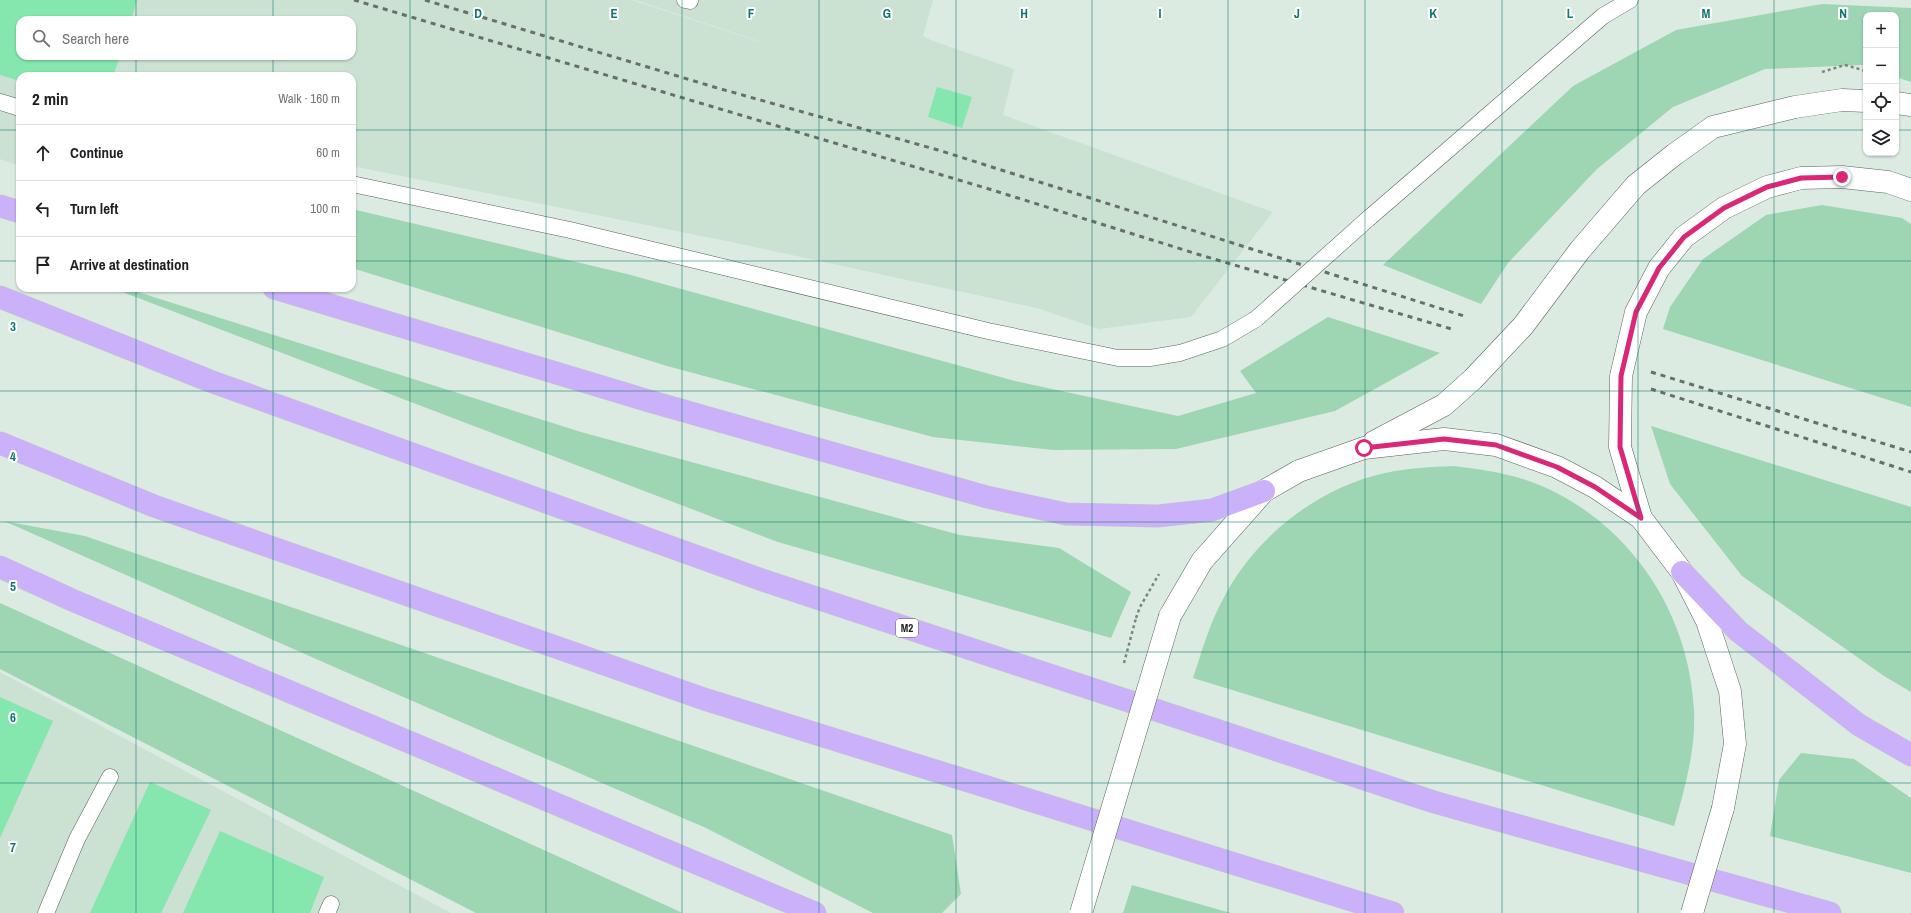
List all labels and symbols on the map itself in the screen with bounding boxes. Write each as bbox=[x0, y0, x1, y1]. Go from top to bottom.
text: D bbox=[474, 5, 482, 22]
text: E bbox=[610, 5, 618, 22]
text: F bbox=[748, 5, 755, 22]
text: G bbox=[883, 5, 891, 22]
text: H bbox=[1020, 5, 1028, 22]
text: I bbox=[1159, 5, 1162, 22]
text: J bbox=[1294, 5, 1300, 22]
text: K bbox=[1429, 5, 1437, 22]
text: L bbox=[1567, 5, 1574, 22]
text: M bbox=[1702, 5, 1711, 22]
text: N bbox=[1839, 5, 1847, 22]
route end bbox=[1833, 168, 1851, 186]
text: 3 bbox=[10, 318, 16, 335]
route start bbox=[1355, 439, 1373, 457]
text: 4 bbox=[10, 448, 16, 465]
text: 5 bbox=[10, 578, 16, 595]
road number: M2 bbox=[896, 619, 918, 637]
text: 6 bbox=[10, 709, 16, 726]
text: 7 bbox=[10, 839, 16, 856]

